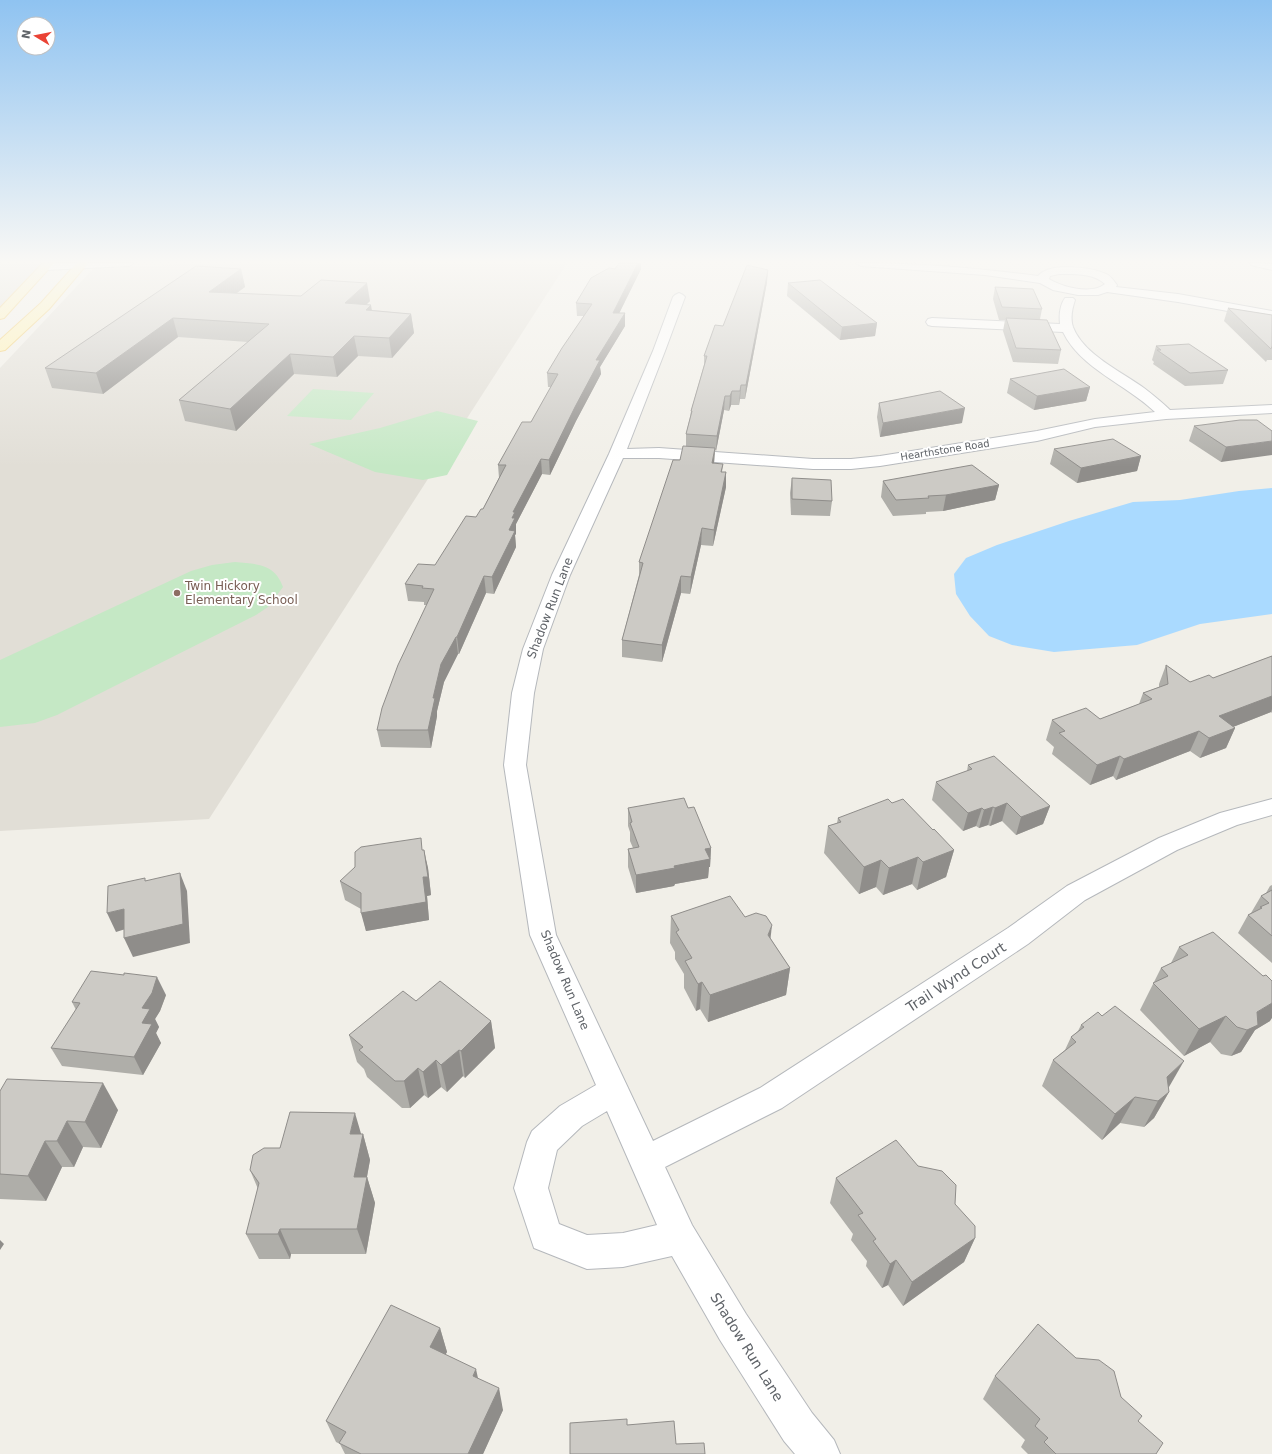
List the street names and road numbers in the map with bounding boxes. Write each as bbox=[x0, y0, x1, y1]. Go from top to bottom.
street label: Hearthstone Road bbox=[900, 438, 990, 462]
street label: Shadow Run Lane bbox=[524, 556, 576, 660]
street label: Shadow Run Lane bbox=[538, 928, 592, 1032]
street label: Trail Wynd Court bbox=[902, 939, 1009, 1016]
street label: Shadow Run Lane bbox=[707, 1290, 787, 1404]

